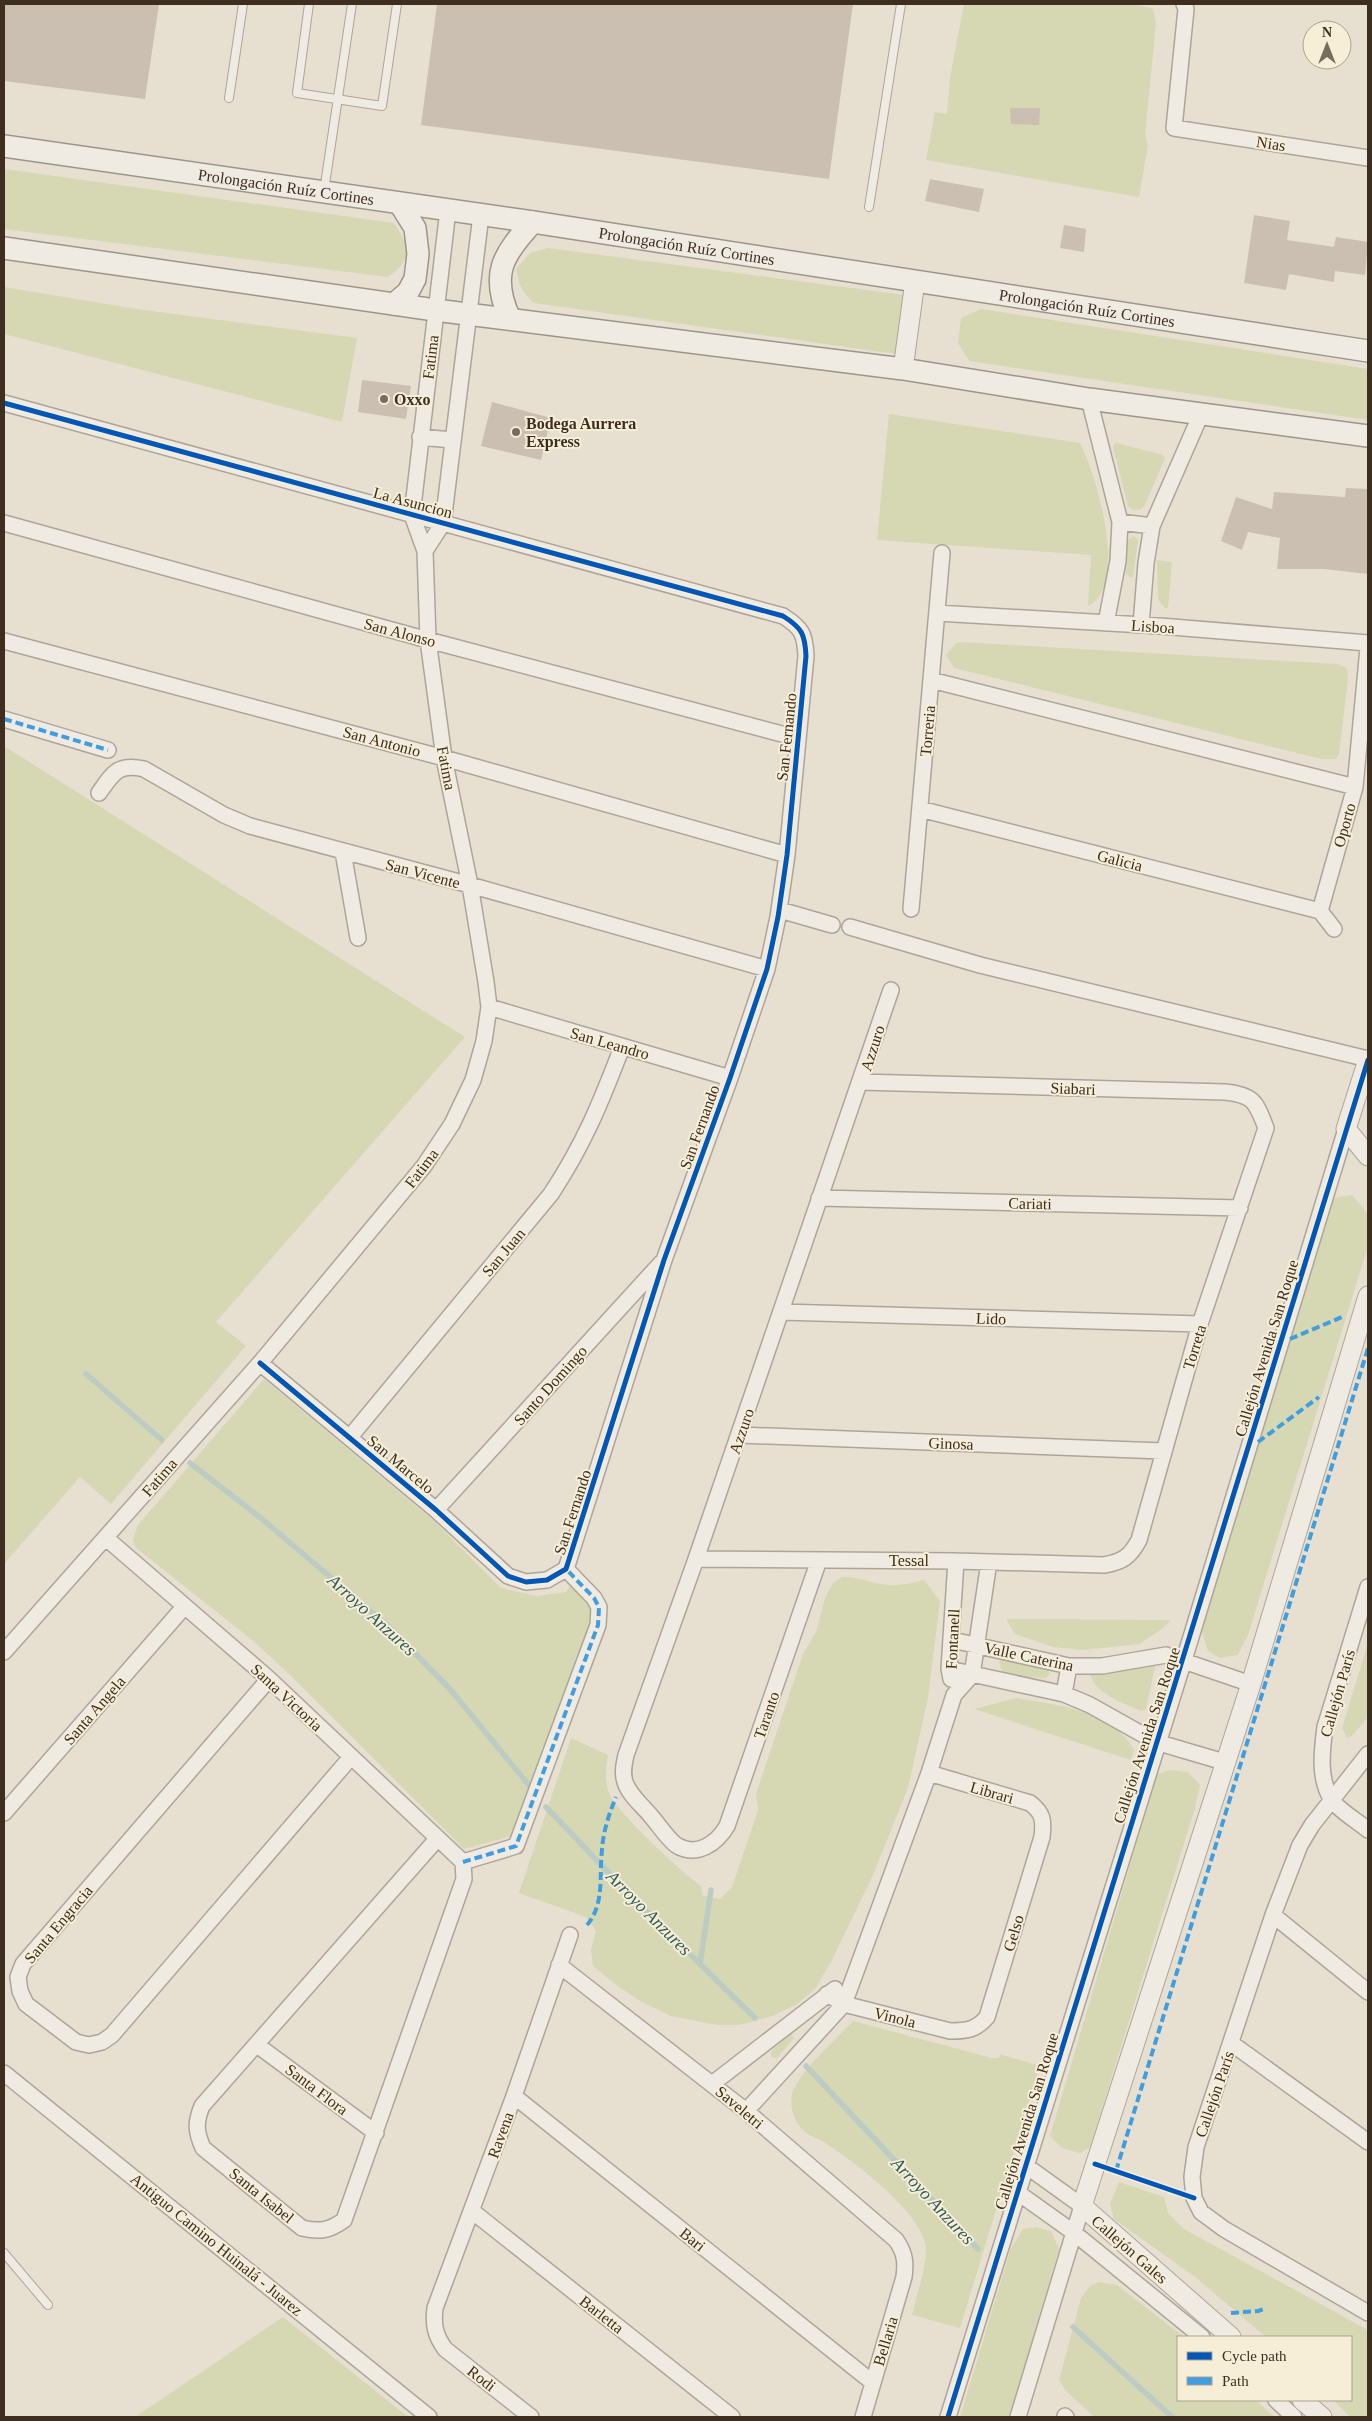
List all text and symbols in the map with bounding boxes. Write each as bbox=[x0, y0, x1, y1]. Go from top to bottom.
north arrow bbox=[1302, 20, 1352, 70]
text: N bbox=[1322, 25, 1332, 40]
street label: Nias bbox=[1255, 133, 1287, 154]
street label: Prolongación Ruíz Cortines bbox=[197, 166, 375, 208]
street label: Prolongación Ruíz Cortines bbox=[597, 224, 776, 268]
street label: Prolongación Ruíz Cortines bbox=[998, 286, 1176, 330]
street label: Fatima bbox=[419, 334, 442, 380]
place label: Oxxo bbox=[394, 391, 430, 408]
marker: Oxxo bbox=[378, 393, 390, 405]
place label: Bodega Aurrera Express bbox=[526, 415, 636, 451]
marker: Bodega Aurrera Express bbox=[510, 426, 522, 438]
street label: La Asuncion bbox=[371, 484, 454, 521]
street label: San Alonso bbox=[362, 615, 437, 650]
street label: Lisboa bbox=[1131, 617, 1175, 636]
street label: San Fernando bbox=[773, 692, 800, 782]
street label: Torreria bbox=[917, 705, 938, 757]
street label: San Antonio bbox=[341, 723, 422, 760]
street label: Fatima bbox=[434, 745, 459, 792]
street label: Oporto bbox=[1330, 801, 1360, 850]
street label: Galicia bbox=[1095, 847, 1144, 874]
street label: San Vicente bbox=[384, 855, 462, 892]
street label: Azzuro bbox=[857, 1023, 888, 1073]
street label: San Leandro bbox=[568, 1024, 651, 1063]
street label: Siabari bbox=[1050, 1079, 1096, 1098]
street label: San Fernando bbox=[676, 1083, 723, 1172]
street label: Fatima bbox=[401, 1145, 442, 1191]
street label: Cariati bbox=[1008, 1195, 1052, 1212]
street label: San Juan bbox=[478, 1225, 528, 1280]
street label: Callejón Avenida San Roque bbox=[1231, 1258, 1302, 1439]
street label: Lido bbox=[976, 1309, 1006, 1328]
street label: Torreta bbox=[1180, 1323, 1209, 1372]
street label: Santo Domingo bbox=[510, 1342, 591, 1429]
street label: Azzuro bbox=[726, 1406, 757, 1456]
street label: San Marcelo bbox=[364, 1432, 437, 1497]
street label: Ginosa bbox=[928, 1434, 974, 1453]
street label: Fatima bbox=[138, 1455, 180, 1500]
street label: San Fernando bbox=[551, 1467, 594, 1557]
street label: Tessal bbox=[889, 1552, 929, 1569]
water label: Arroyo Anzures bbox=[323, 1569, 420, 1660]
street label: Fontanell bbox=[942, 1608, 963, 1670]
street label: Valle Caterina bbox=[983, 1639, 1075, 1674]
street label: Callejón Avenida San Roque bbox=[1110, 1645, 1184, 1826]
street label: Callejón París bbox=[1317, 1647, 1359, 1739]
street label: Santa Victoria bbox=[248, 1660, 326, 1735]
street label: Santa Angela bbox=[60, 1673, 129, 1749]
street label: Taranto bbox=[751, 1689, 782, 1741]
street label: Librari bbox=[968, 1778, 1016, 1807]
water label: Arroyo Anzures bbox=[602, 1866, 696, 1960]
street label: Santa Engracia bbox=[21, 1882, 97, 1967]
street label: Gelso bbox=[1000, 1913, 1027, 1953]
street label: Vinola bbox=[872, 2004, 918, 2031]
street label: Callejón Avenida San Roque bbox=[991, 2031, 1062, 2212]
street label: Callejón París bbox=[1192, 2049, 1238, 2140]
street label: Santa Flora bbox=[282, 2061, 351, 2118]
street label: Saveletri bbox=[712, 2083, 767, 2133]
street label: Ravena bbox=[484, 2110, 517, 2161]
water label: Arroyo Anzures bbox=[887, 2153, 978, 2249]
street label: Santa Isabel bbox=[226, 2164, 298, 2227]
street label: Antiguo Camino Huinalá - Juarez bbox=[127, 2170, 306, 2320]
street label: Callejón Gales bbox=[1088, 2212, 1171, 2288]
street label: Bari bbox=[677, 2224, 709, 2255]
street label: Barletta bbox=[577, 2292, 627, 2337]
street label: Bellaria bbox=[870, 2314, 901, 2368]
legend bbox=[1177, 2336, 1352, 2401]
text: Cycle path bbox=[1222, 2348, 1287, 2364]
street label: Rodi bbox=[464, 2362, 500, 2395]
text: Path bbox=[1222, 2373, 1249, 2389]

